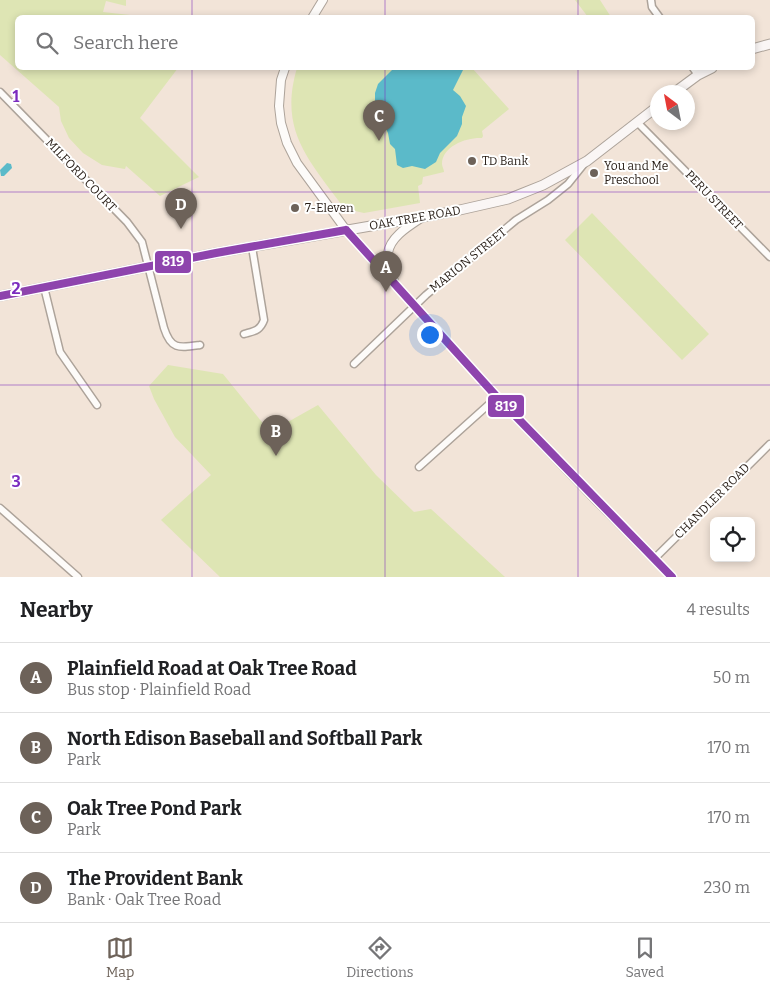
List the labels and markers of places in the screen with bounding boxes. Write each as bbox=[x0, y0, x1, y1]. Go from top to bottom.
pin: C bbox=[363, 100, 395, 141]
place label: TD Bank bbox=[482, 154, 528, 168]
marker: TD Bank bbox=[466, 155, 478, 167]
place label: You and Me Preschool bbox=[604, 159, 668, 187]
marker: You and Me Preschool bbox=[588, 167, 600, 179]
pin: D bbox=[165, 188, 197, 229]
place label: 7-Eleven bbox=[305, 201, 354, 215]
marker: 7-Eleven bbox=[289, 202, 301, 214]
pin: A bbox=[370, 251, 402, 292]
pin: B bbox=[260, 415, 292, 456]

